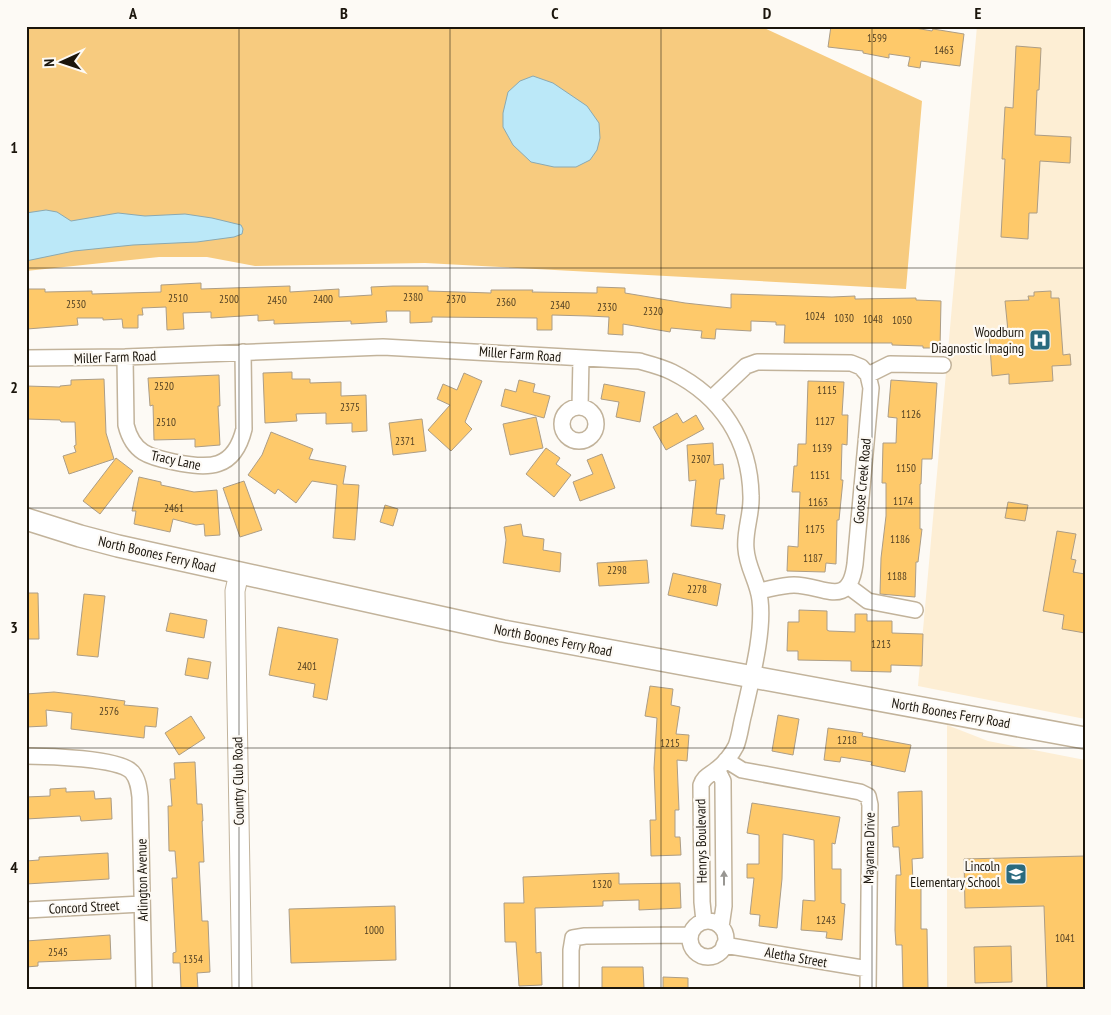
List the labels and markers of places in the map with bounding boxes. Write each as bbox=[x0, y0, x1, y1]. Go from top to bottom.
place label: Woodburn Diagnostic Imaging bbox=[931, 323, 1024, 357]
hospital icon: Woodburn Diagnostic Imaging bbox=[1028, 328, 1052, 352]
place label: Lincoln Elementary School bbox=[910, 857, 1001, 891]
school or university icon: Lincoln Elementary School bbox=[1004, 862, 1028, 886]

